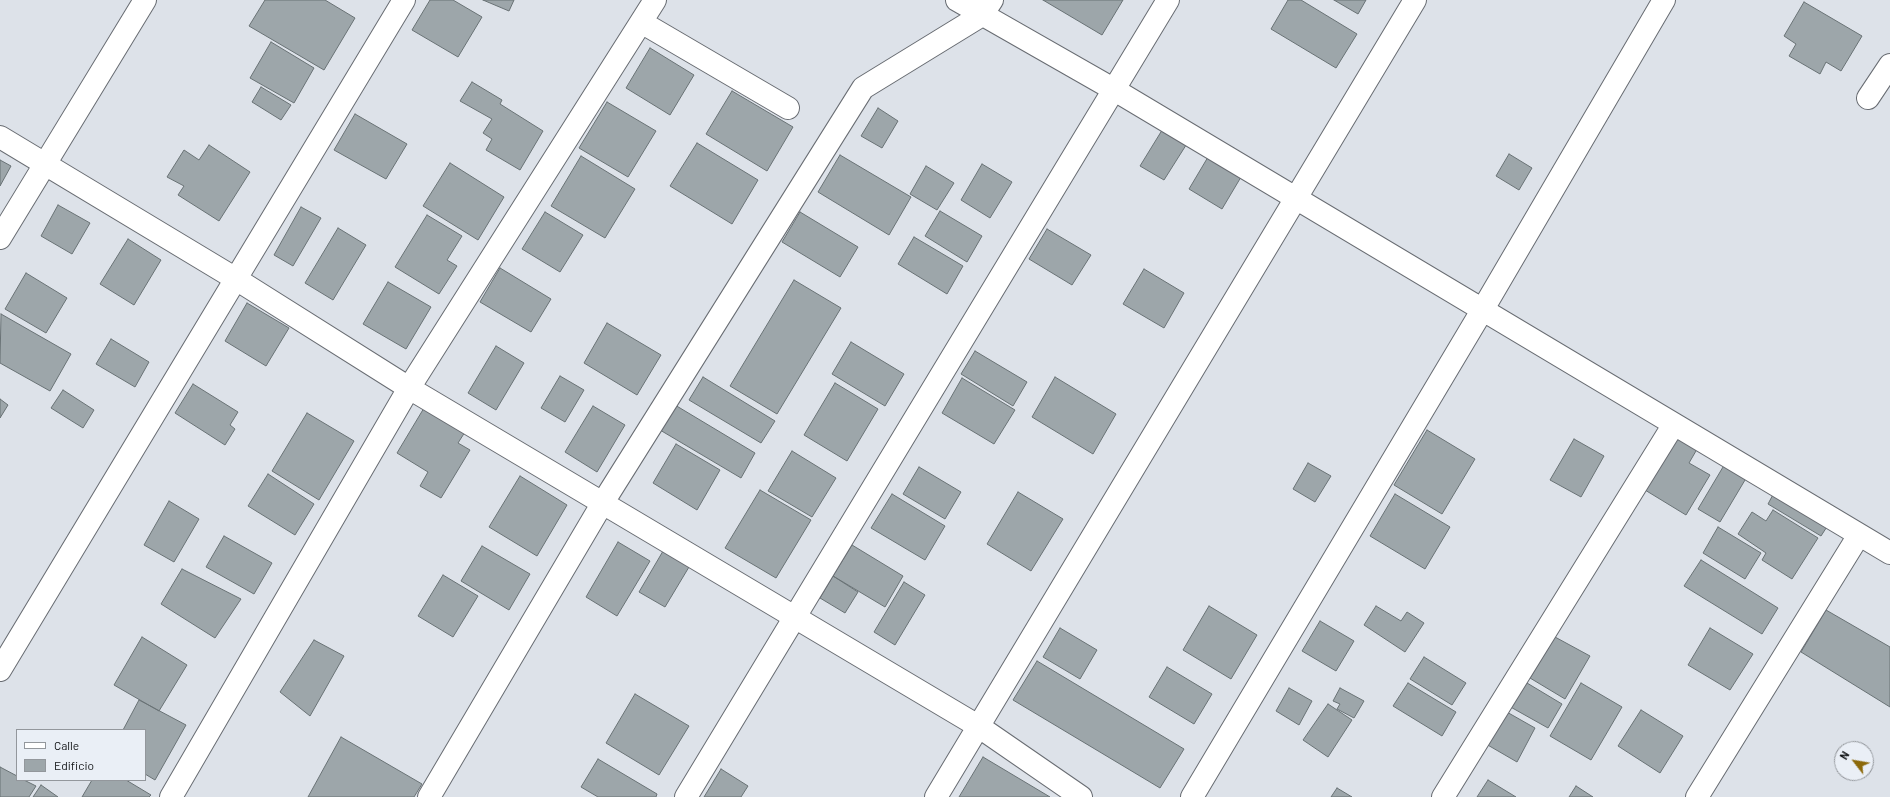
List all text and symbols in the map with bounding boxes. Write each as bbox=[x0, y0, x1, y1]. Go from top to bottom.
legend bbox=[16, 729, 146, 781]
text: Calle bbox=[54, 738, 79, 752]
north arrow bbox=[1834, 741, 1874, 781]
text: N bbox=[1837, 749, 1852, 762]
text: Edificio bbox=[54, 758, 94, 772]

